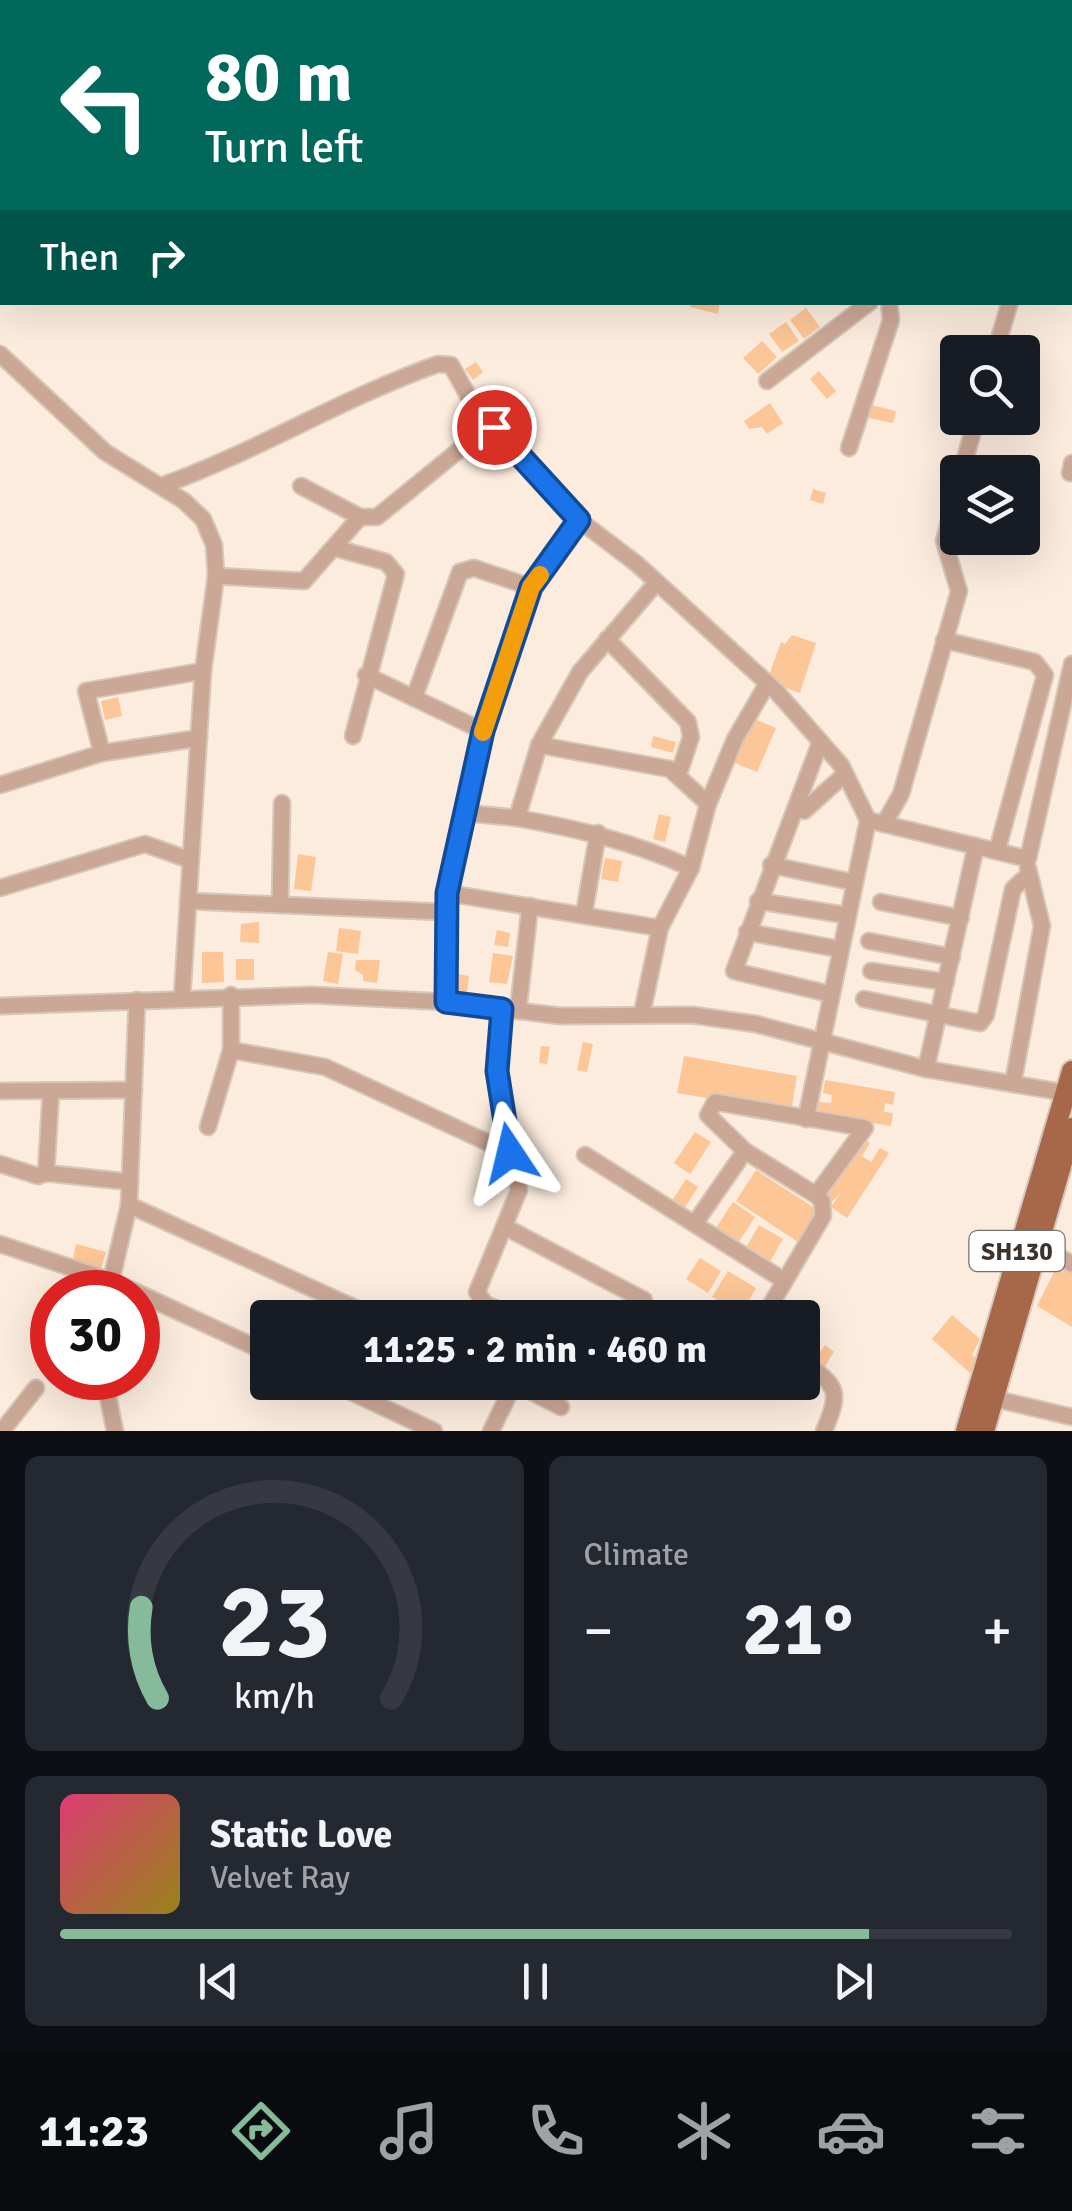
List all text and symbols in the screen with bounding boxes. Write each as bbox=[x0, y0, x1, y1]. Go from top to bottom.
text: 80 m bbox=[205, 34, 353, 120]
icon: left bbox=[40, 40, 170, 170]
text: Turn left bbox=[205, 120, 364, 175]
icon: right bbox=[139, 230, 194, 285]
text: Then bbox=[40, 234, 119, 281]
map controls bbox=[940, 335, 1040, 555]
button: search bbox=[940, 335, 1040, 435]
pin bbox=[452, 385, 537, 470]
icon: arrive bbox=[467, 400, 522, 455]
button: layers bbox=[940, 455, 1040, 555]
position arrow bbox=[458, 1101, 562, 1205]
road number: SH130 bbox=[970, 1231, 1064, 1271]
speed limit sign: 30 bbox=[30, 1270, 160, 1400]
text: 11:25 · 2 min · 460 m bbox=[363, 1326, 707, 1373]
text: Climate bbox=[584, 1535, 689, 1574]
text: 23 bbox=[218, 1558, 330, 1686]
text: 21° bbox=[742, 1583, 853, 1676]
text: − bbox=[584, 1597, 613, 1665]
text: + bbox=[982, 1597, 1012, 1665]
text: km/h bbox=[234, 1674, 315, 1718]
text: Static Love bbox=[210, 1811, 392, 1858]
text: Velvet Ray bbox=[210, 1858, 350, 1897]
icon: previous bbox=[191, 1954, 246, 2009]
icon: pause bbox=[508, 1954, 563, 2009]
icon: next bbox=[826, 1954, 881, 2009]
icon: directions bbox=[226, 2096, 296, 2166]
icon: music bbox=[374, 2096, 444, 2166]
icon: phone bbox=[521, 2096, 591, 2166]
icon: climate bbox=[669, 2096, 739, 2166]
icon: car bbox=[816, 2096, 886, 2166]
icon: filters bbox=[963, 2096, 1033, 2166]
text: 11:23 bbox=[39, 2104, 149, 2159]

